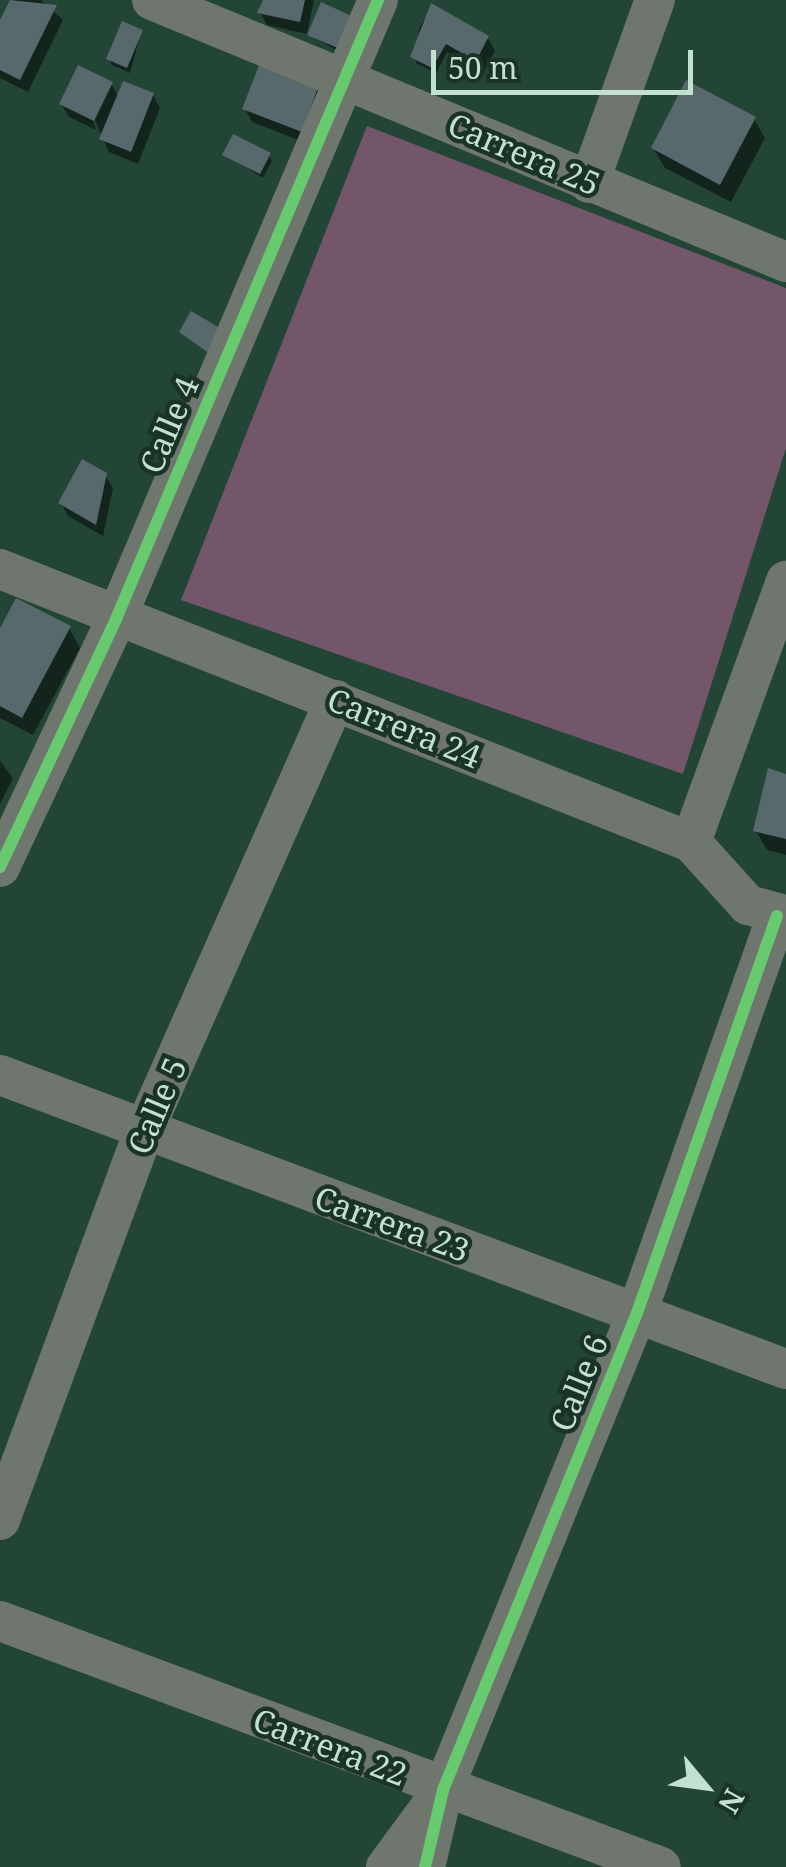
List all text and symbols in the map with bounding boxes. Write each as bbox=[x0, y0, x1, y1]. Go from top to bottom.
scale bar bbox=[436, 30, 698, 92]
text: 50 m bbox=[448, 47, 518, 88]
street label: Carrera 25 bbox=[442, 105, 606, 203]
street label: Calle 4 bbox=[132, 371, 206, 479]
street label: Carrera 24 bbox=[322, 680, 486, 776]
street label: Calle 5 bbox=[120, 1052, 194, 1160]
street label: Carrera 23 bbox=[310, 1178, 474, 1270]
street label: Calle 6 bbox=[542, 1329, 616, 1437]
street label: Carrera 22 bbox=[248, 1700, 412, 1794]
north arrow bbox=[656, 1737, 756, 1837]
text: N bbox=[710, 1783, 754, 1820]

